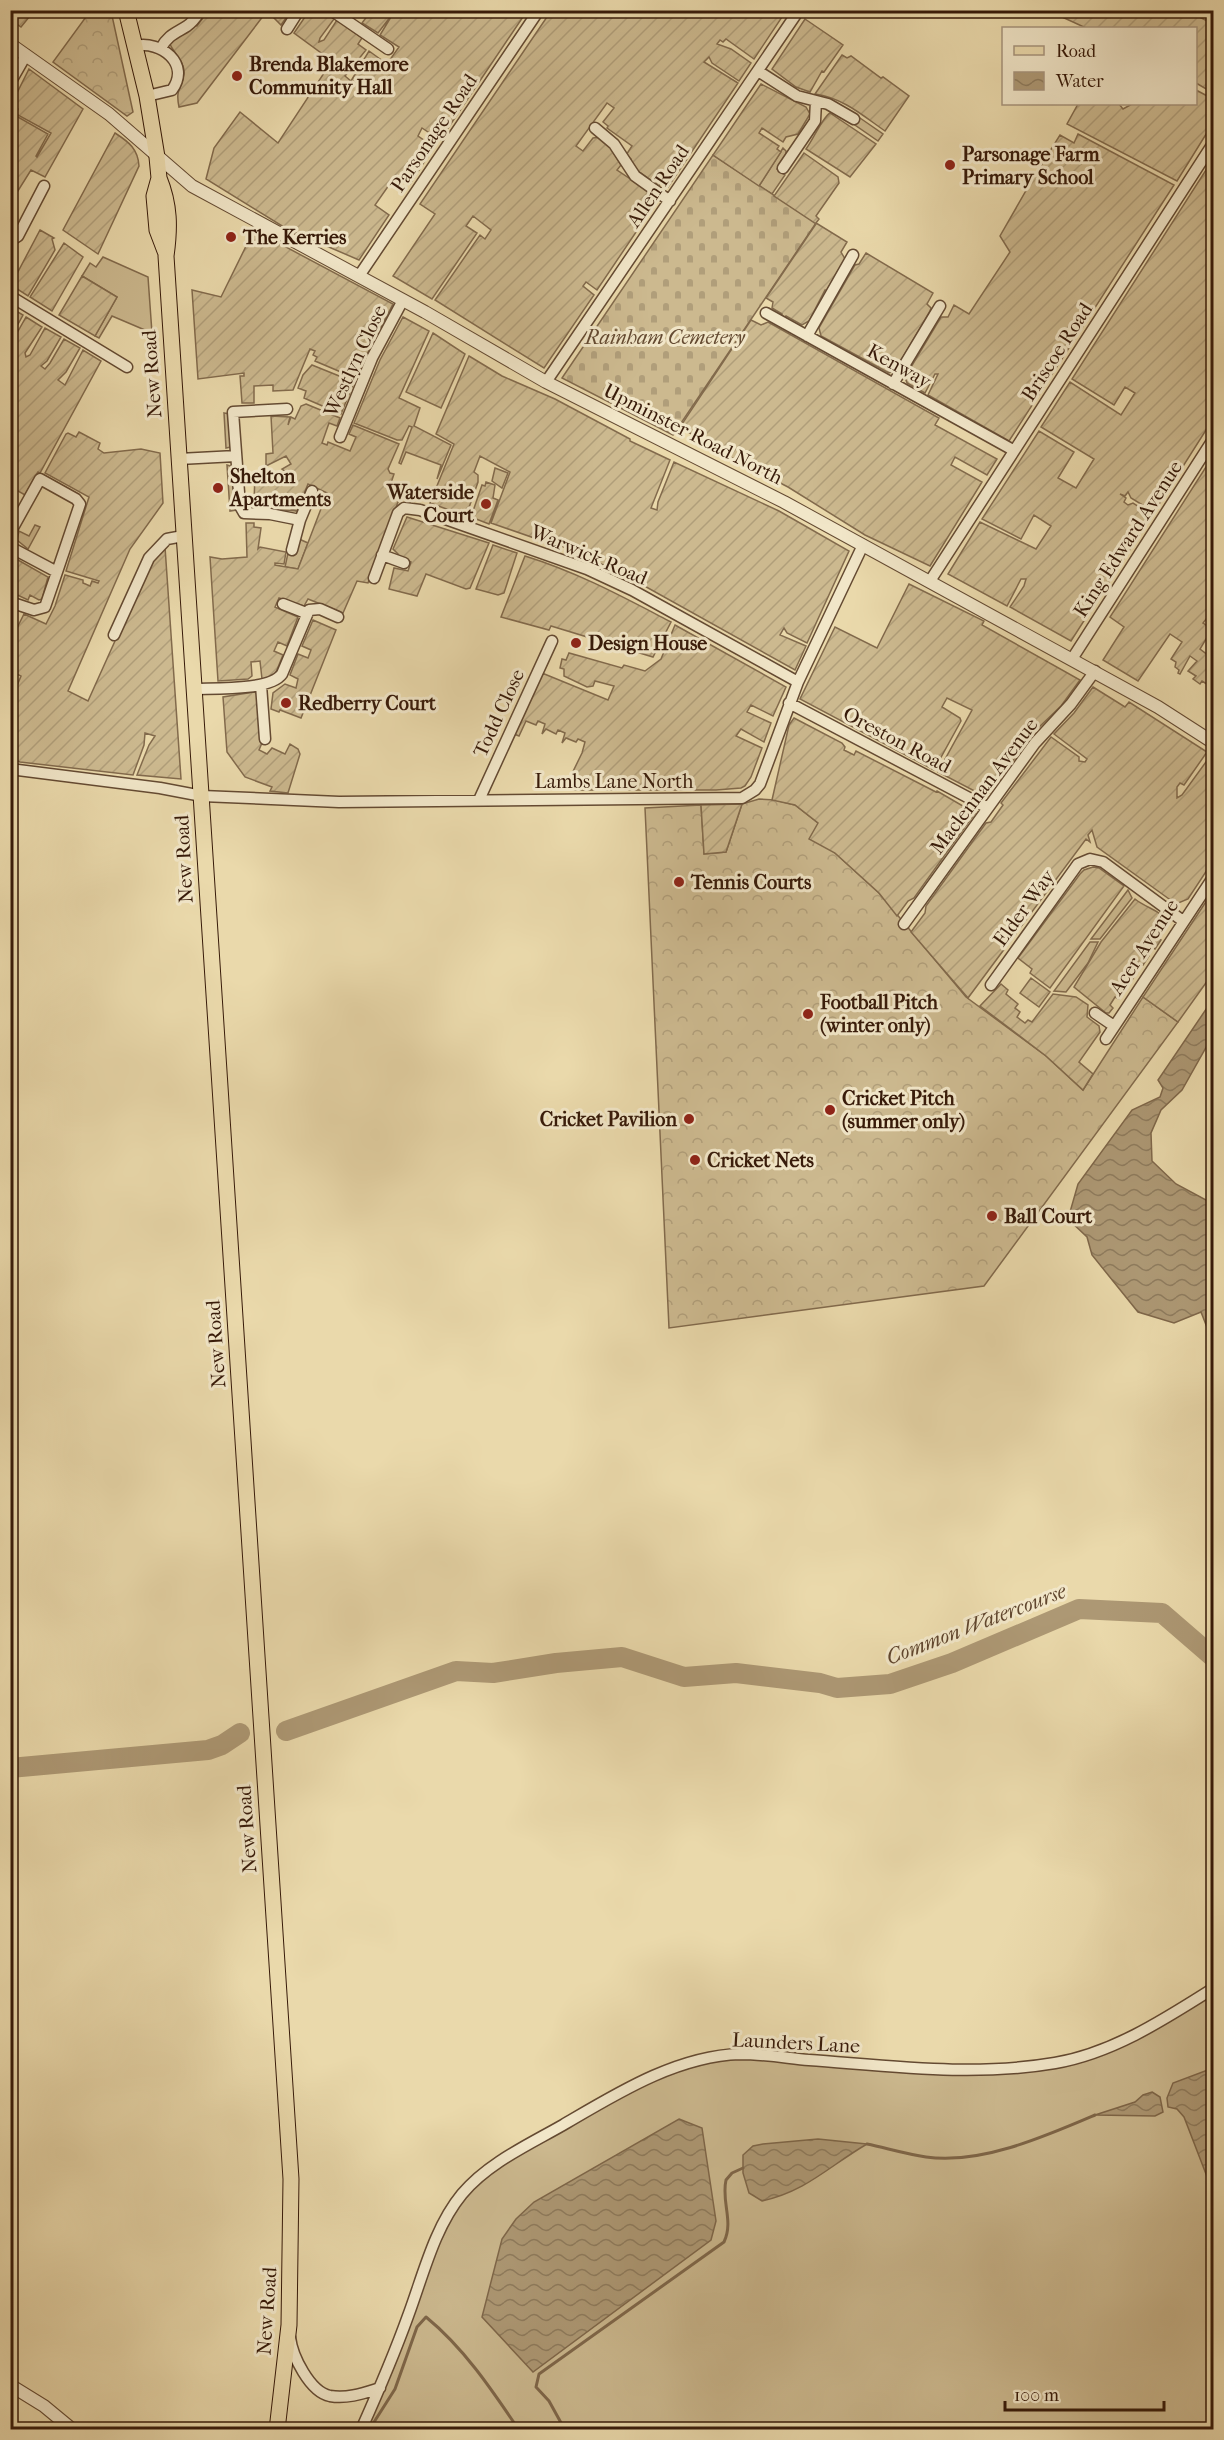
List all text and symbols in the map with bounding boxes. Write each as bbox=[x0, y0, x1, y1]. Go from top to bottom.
legend bbox=[1002, 27, 1197, 105]
text: Road bbox=[1056, 41, 1096, 62]
place label: Brenda Blakemore Community Hall bbox=[249, 53, 409, 99]
marker: Brenda Blakemore Community Hall bbox=[230, 69, 244, 83]
street label: Parsonage Road bbox=[386, 69, 483, 196]
text: Water bbox=[1055, 71, 1104, 92]
street label: Allen Road bbox=[622, 140, 694, 232]
place label: Parsonage Farm Primary School bbox=[962, 143, 1100, 189]
marker: Parsonage Farm Primary School bbox=[943, 158, 957, 172]
place label: The Kerries bbox=[242, 226, 347, 249]
marker: The Kerries bbox=[224, 230, 238, 244]
street label: Briscoe Road bbox=[1017, 298, 1098, 405]
street label: Westlyn Close bbox=[319, 301, 391, 421]
park label: Rainham Cemetery bbox=[583, 326, 746, 349]
street label: New Road bbox=[137, 328, 167, 419]
street label: Kenway bbox=[863, 339, 936, 394]
street label: Upminster Road North bbox=[599, 379, 787, 490]
street label: King Edward Avenue bbox=[1069, 456, 1187, 622]
place label: Shelton Apartments bbox=[228, 465, 332, 511]
marker: Shelton Apartments bbox=[211, 481, 225, 495]
place label: Waterside Court bbox=[386, 481, 475, 527]
marker: Waterside Court bbox=[479, 497, 493, 511]
street label: Warwick Road bbox=[526, 520, 652, 590]
place label: Design House bbox=[588, 632, 707, 655]
marker: Design House bbox=[569, 636, 583, 650]
street label: Todd Close bbox=[469, 665, 529, 761]
place label: Redberry Court bbox=[298, 692, 437, 715]
marker: Redberry Court bbox=[279, 696, 293, 710]
street label: Oreston Road bbox=[839, 702, 956, 779]
street label: Maclennan Avenue bbox=[925, 713, 1043, 859]
street label: Lambs Lane North bbox=[535, 770, 694, 793]
street label: New Road bbox=[170, 813, 198, 904]
street label: Elder Way bbox=[989, 864, 1060, 951]
place label: Tennis Courts bbox=[690, 871, 812, 894]
marker: Tennis Courts bbox=[672, 875, 686, 889]
street label: Acer Avenue bbox=[1104, 895, 1183, 1000]
place label: Football Pitch (winter only) bbox=[819, 991, 939, 1037]
marker: Football Pitch (winter only) bbox=[801, 1007, 815, 1021]
place label: Cricket Pitch (summer only) bbox=[842, 1087, 965, 1133]
marker: Cricket Pitch (summer only) bbox=[823, 1103, 837, 1117]
place label: Cricket Pavilion bbox=[540, 1108, 677, 1131]
marker: Cricket Pavilion bbox=[682, 1112, 696, 1126]
place label: Cricket Nets bbox=[707, 1149, 815, 1172]
marker: Cricket Nets bbox=[688, 1153, 702, 1167]
place label: Ball Court bbox=[1004, 1205, 1093, 1228]
marker: Ball Court bbox=[985, 1209, 999, 1223]
street label: New Road bbox=[201, 1298, 231, 1389]
water label: Common Watercourse bbox=[883, 1578, 1070, 1669]
street label: New Road bbox=[232, 1783, 262, 1874]
street label: Launders Lane bbox=[732, 2028, 861, 2058]
street label: New Road bbox=[252, 2265, 282, 2356]
scale bar bbox=[1005, 2374, 1164, 2412]
text: 100 m bbox=[1014, 2385, 1059, 2406]

